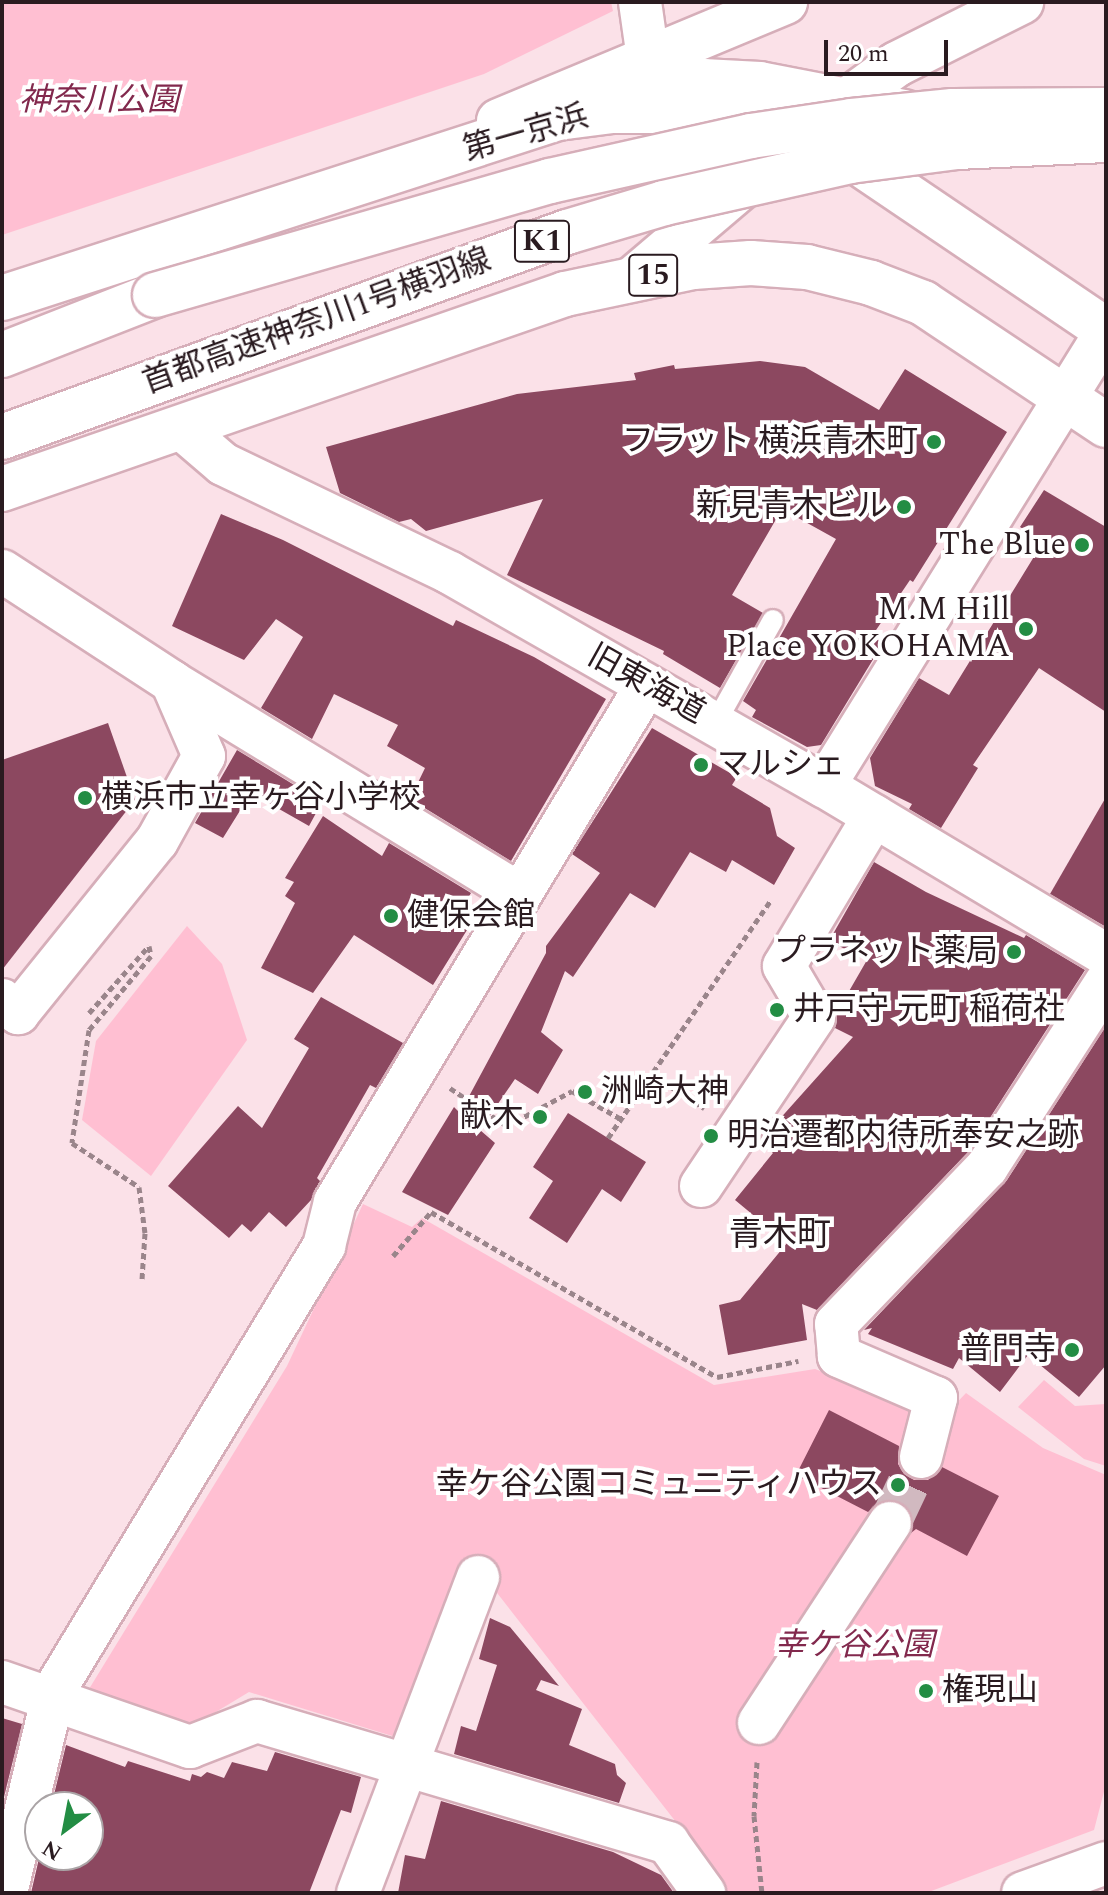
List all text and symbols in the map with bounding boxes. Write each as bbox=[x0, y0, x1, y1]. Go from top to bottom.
scale bar bbox=[828, 24, 952, 74]
text: 20 m bbox=[838, 36, 889, 72]
park label: 神奈川公園 bbox=[19, 82, 179, 120]
street label: 第一京浜 bbox=[459, 98, 593, 170]
road number: K1 bbox=[512, 215, 572, 267]
street label: 首都高速神奈川1号横羽線 bbox=[138, 241, 496, 403]
road number: 15 bbox=[627, 249, 679, 301]
place label: フラット 横浜青木町 bbox=[622, 423, 918, 461]
marker: フラット 横浜青木町 bbox=[925, 433, 943, 451]
place label: 新見青木ビル bbox=[696, 488, 888, 526]
marker: 新見青木ビル bbox=[895, 498, 913, 516]
place label: The Blue bbox=[939, 526, 1066, 564]
marker: The Blue bbox=[1073, 536, 1091, 554]
place label: M.M Hill Place YOKOHAMA bbox=[726, 592, 1010, 667]
marker: M.M Hill Place YOKOHAMA bbox=[1017, 620, 1035, 638]
street label: 旧東海道 bbox=[581, 637, 711, 733]
place label: マルシェ bbox=[717, 746, 845, 784]
marker: マルシェ bbox=[692, 756, 710, 774]
place label: 横浜市立幸ヶ谷小学校 bbox=[101, 779, 421, 817]
marker: 横浜市立幸ヶ谷小学校 bbox=[76, 789, 94, 807]
place label: 健保会館 bbox=[407, 897, 535, 935]
marker: 健保会館 bbox=[382, 907, 400, 925]
place label: プラネット薬局 bbox=[774, 933, 998, 971]
marker: プラネット薬局 bbox=[1005, 943, 1023, 961]
place label: 井戸守 元町 稲荷社 bbox=[793, 991, 1065, 1029]
marker: 井戸守 元町 稲荷社 bbox=[768, 1001, 786, 1019]
place label: 洲崎大神 bbox=[601, 1073, 729, 1111]
marker: 洲崎大神 bbox=[576, 1083, 594, 1101]
place label: 献木 bbox=[460, 1098, 524, 1136]
marker: 献木 bbox=[531, 1108, 549, 1126]
place label: 明治遷都内待所奉安之跡 bbox=[727, 1117, 1079, 1155]
marker: 明治遷都内待所奉安之跡 bbox=[702, 1127, 720, 1145]
district label: 青木町 bbox=[729, 1216, 831, 1256]
place label: 普門寺 bbox=[960, 1331, 1056, 1369]
marker: 普門寺 bbox=[1063, 1341, 1081, 1359]
place label: 幸ケ谷公園コミュニティハウス bbox=[434, 1466, 882, 1504]
marker: 幸ケ谷公園コミュニティハウス bbox=[889, 1476, 907, 1494]
park label: 幸ケ谷公園 bbox=[774, 1627, 934, 1665]
place label: 権現山 bbox=[942, 1672, 1038, 1710]
marker: 権現山 bbox=[917, 1682, 935, 1700]
north arrow bbox=[24, 1791, 104, 1871]
text: N bbox=[36, 1831, 68, 1869]

